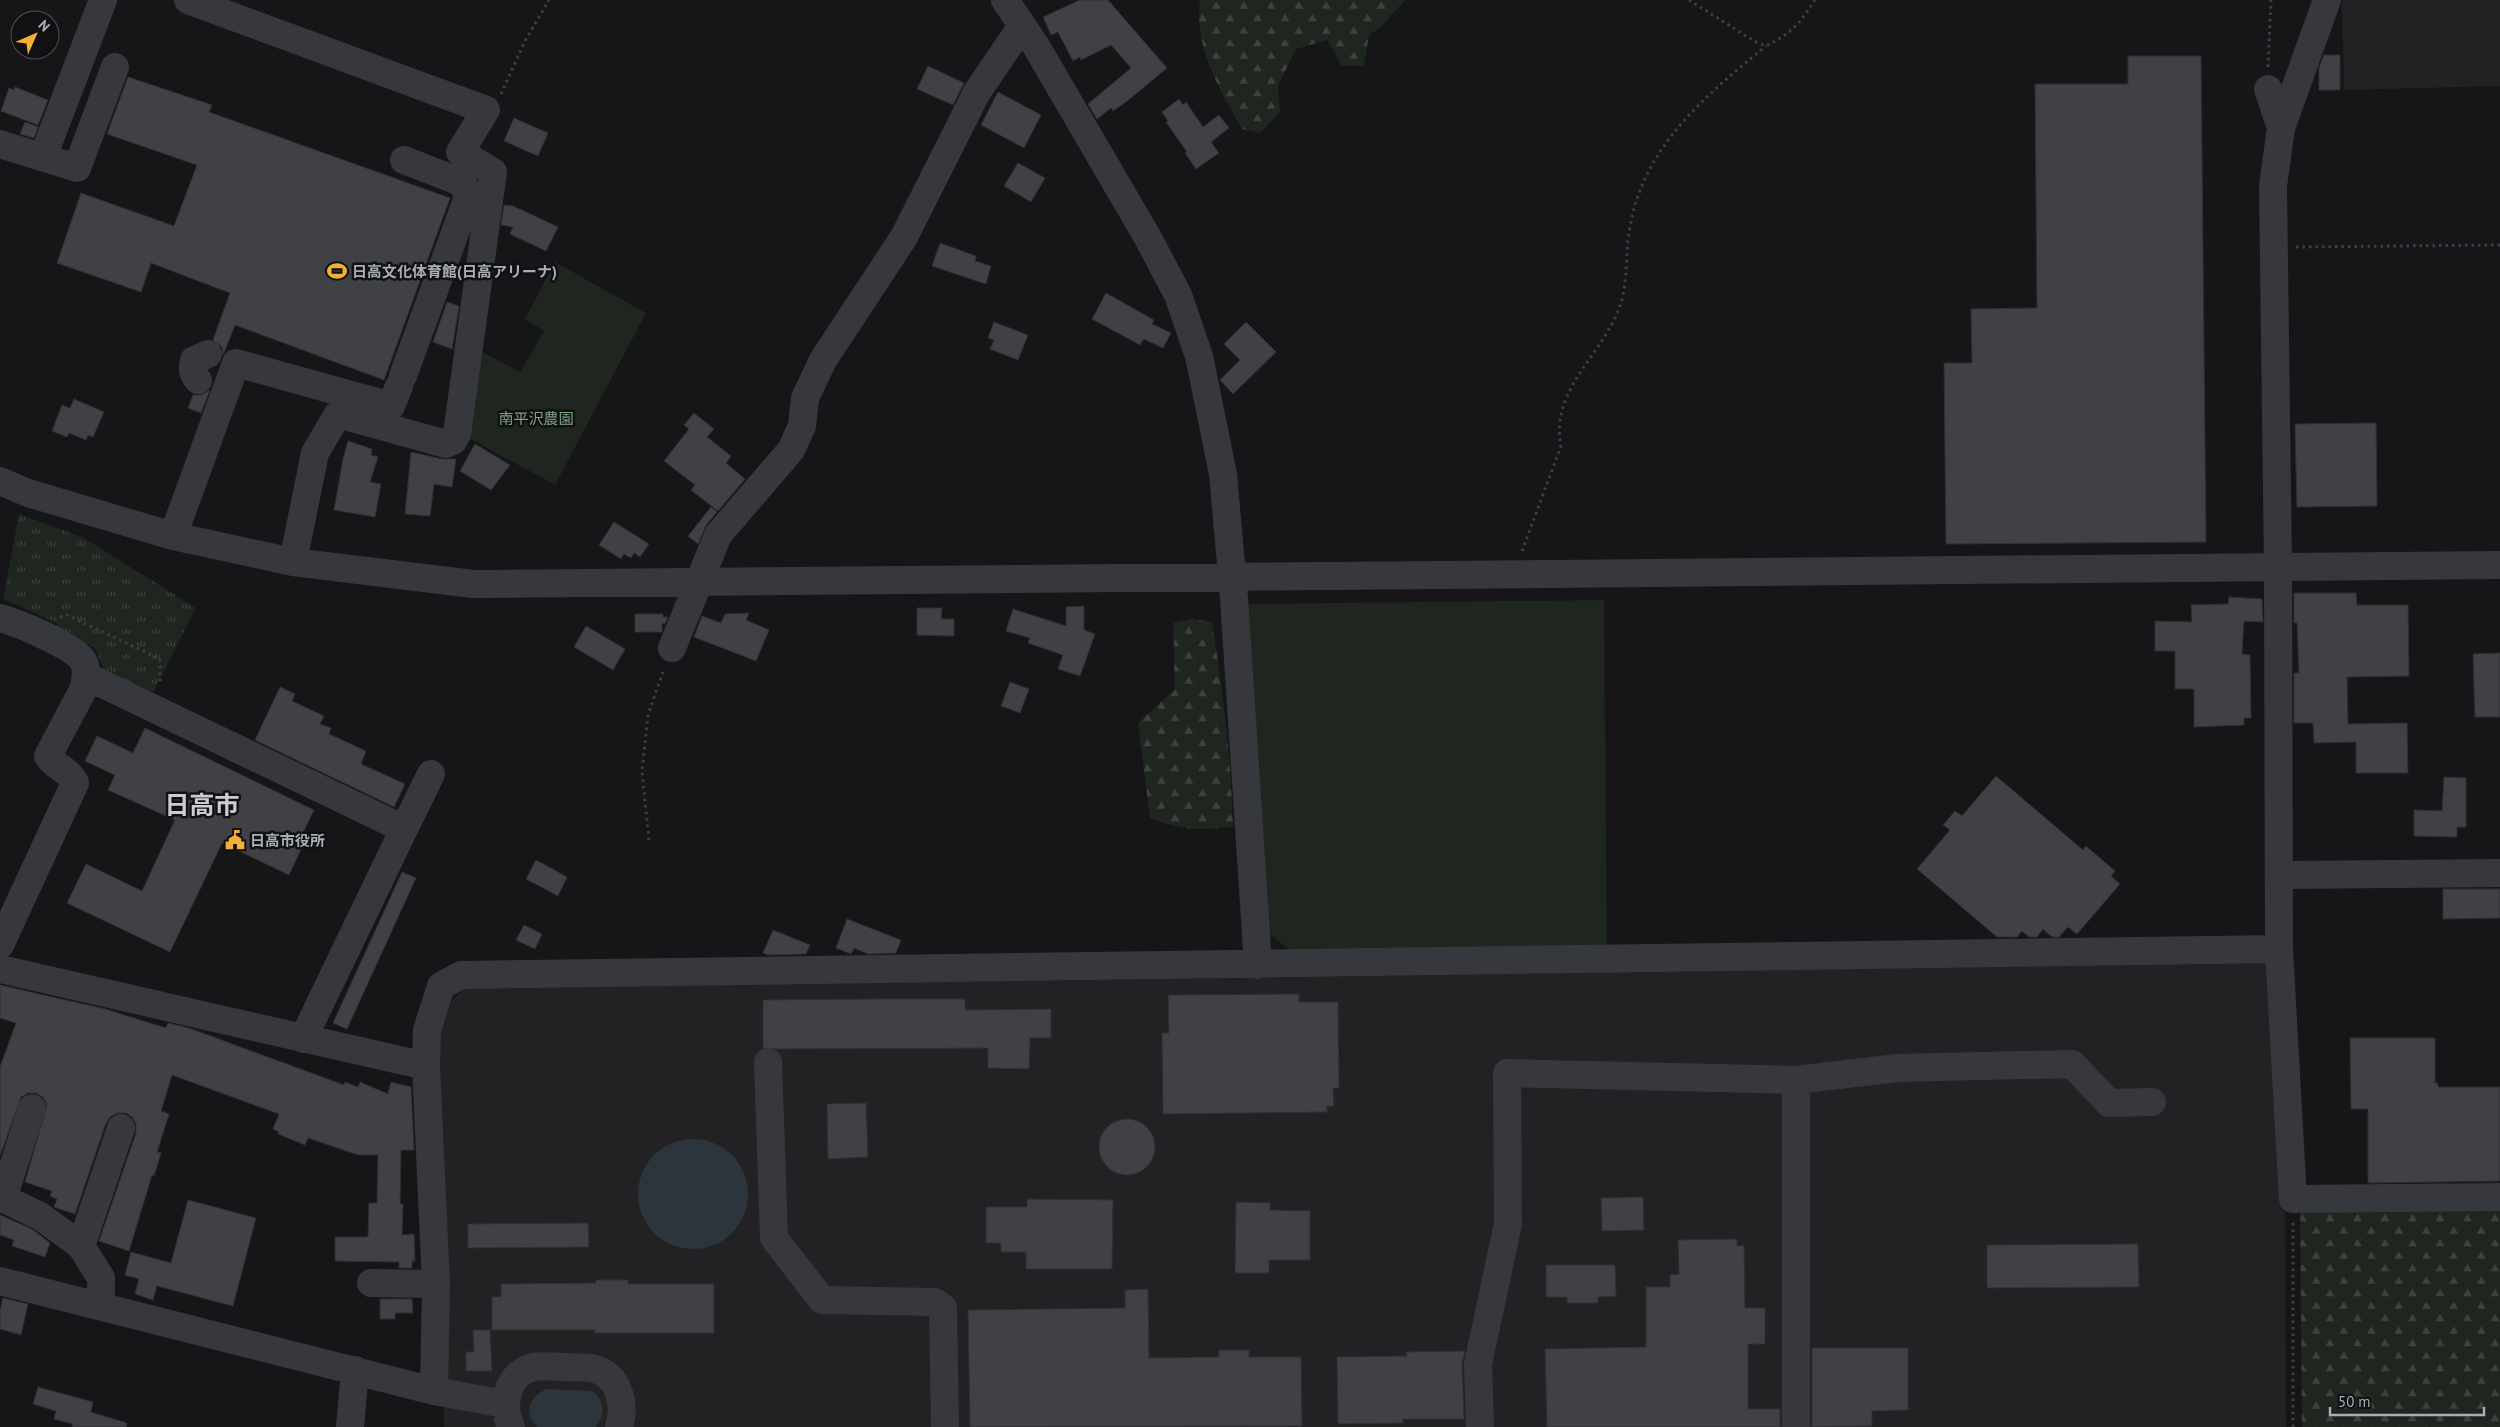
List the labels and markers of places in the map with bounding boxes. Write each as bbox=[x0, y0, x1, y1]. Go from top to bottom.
sports icon: 日高文化体育館(日高アリーナ) bbox=[326, 260, 348, 282]
place label: 日高文化体育館(日高アリーナ) bbox=[352, 262, 557, 281]
public building icon: 日高市役所 bbox=[224, 829, 246, 851]
place label: 日高市役所 bbox=[250, 831, 325, 850]

